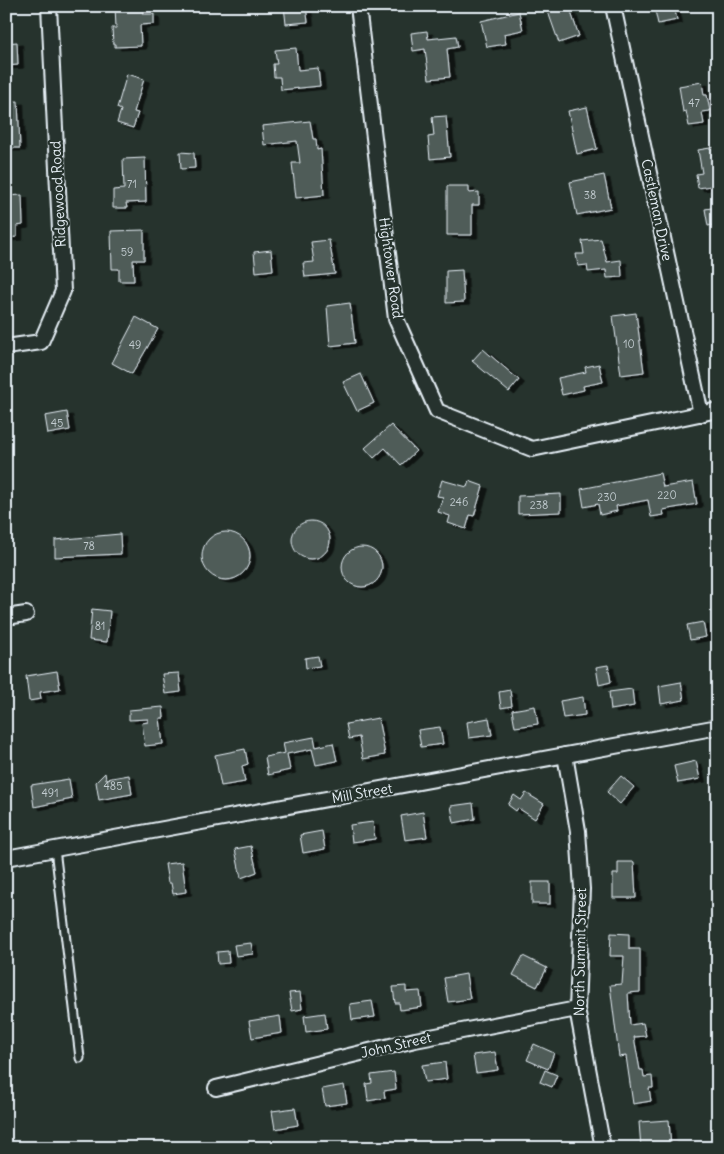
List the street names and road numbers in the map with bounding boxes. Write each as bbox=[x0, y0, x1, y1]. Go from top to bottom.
street label: Ridgewood Road bbox=[46, 140, 70, 248]
street label: Castleman Drive bbox=[637, 157, 677, 263]
street label: Hightower Road bbox=[375, 216, 407, 320]
street label: Mill Street bbox=[330, 779, 394, 807]
street label: North Summit Street bbox=[570, 887, 590, 1016]
street label: John Street bbox=[359, 1028, 433, 1062]

